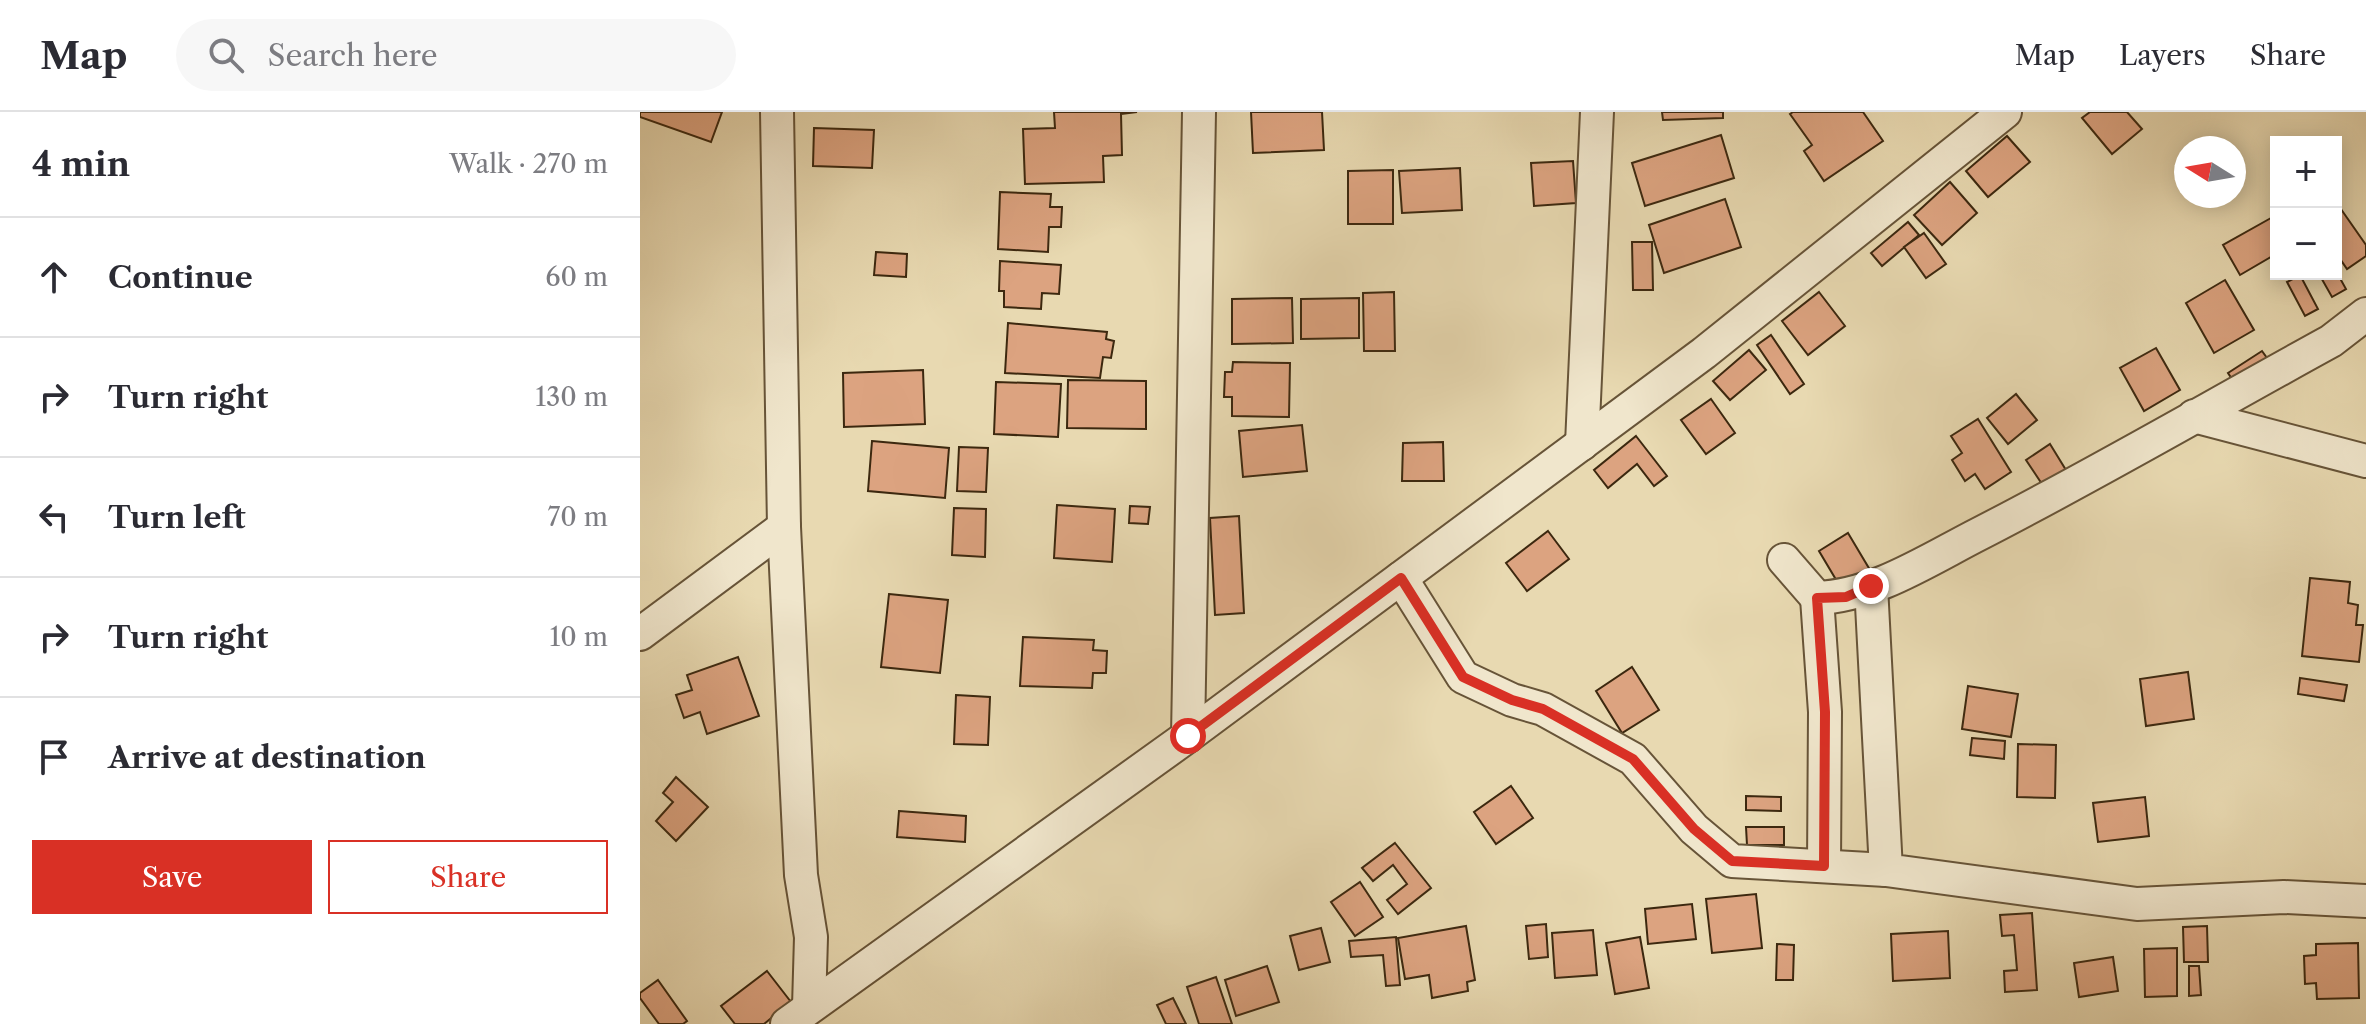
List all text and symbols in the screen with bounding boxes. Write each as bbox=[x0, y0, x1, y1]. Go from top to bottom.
search box bbox=[176, 19, 736, 91]
text: Map bbox=[40, 32, 128, 79]
icon: search bbox=[204, 33, 248, 77]
text: Search here bbox=[268, 37, 438, 74]
text: Map bbox=[2015, 38, 2075, 72]
text: Layers bbox=[2119, 38, 2206, 72]
text: Share bbox=[2250, 38, 2326, 72]
north arrow bbox=[2174, 136, 2246, 208]
map controls bbox=[2270, 136, 2342, 280]
button: + bbox=[2270, 136, 2342, 208]
text: 4 min bbox=[32, 143, 130, 185]
text: Walk · 270 m bbox=[449, 148, 608, 180]
button: − bbox=[2270, 208, 2342, 280]
icon: ahead bbox=[32, 255, 76, 299]
text: Continue bbox=[108, 259, 253, 296]
text: 60 m bbox=[545, 261, 608, 293]
icon: right bbox=[32, 375, 76, 419]
text: Turn right bbox=[108, 379, 268, 416]
text: 130 m bbox=[535, 381, 608, 413]
icon: left bbox=[32, 495, 76, 539]
text: Turn left bbox=[108, 499, 245, 536]
text: 70 m bbox=[548, 501, 608, 533]
route end bbox=[1853, 568, 1889, 604]
icon: right bbox=[32, 615, 76, 659]
text: Turn right bbox=[108, 619, 268, 656]
text: 10 m bbox=[549, 621, 608, 653]
route start bbox=[1170, 718, 1206, 754]
icon: arrive bbox=[32, 735, 76, 779]
text: Arrive at destination bbox=[108, 739, 426, 776]
button: Save bbox=[32, 840, 312, 914]
button: Share bbox=[328, 840, 608, 914]

